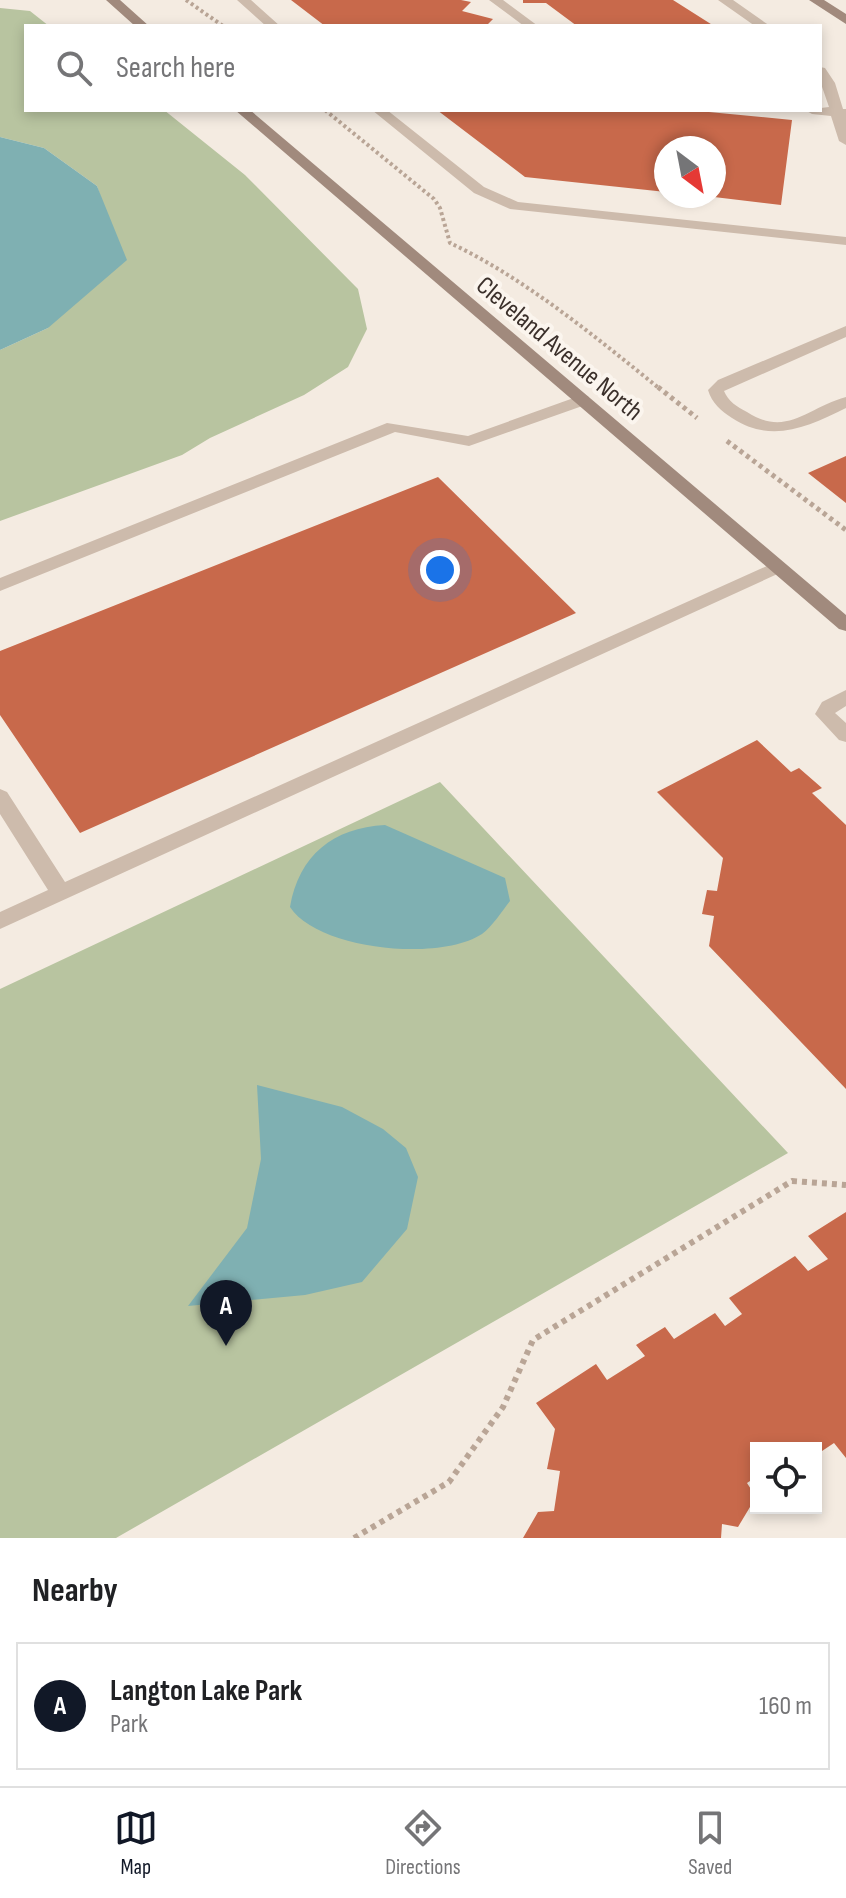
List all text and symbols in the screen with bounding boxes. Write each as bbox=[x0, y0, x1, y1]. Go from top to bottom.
search box bbox=[24, 24, 822, 112]
icon: search bbox=[52, 46, 96, 90]
text: Search here bbox=[116, 50, 235, 86]
north arrow bbox=[654, 136, 726, 208]
street label: Cleveland Avenue North bbox=[470, 270, 648, 428]
your location bbox=[420, 550, 460, 590]
pin: A bbox=[200, 1280, 252, 1346]
map controls bbox=[750, 1442, 822, 1514]
button: locate bbox=[750, 1442, 822, 1514]
text: Nearby bbox=[32, 1570, 118, 1611]
text: Langton Lake Park bbox=[110, 1673, 302, 1709]
text: A bbox=[54, 1691, 66, 1722]
text: 160 m bbox=[759, 1691, 812, 1722]
text: Park bbox=[110, 1709, 148, 1740]
tab: Map bbox=[114, 1806, 158, 1881]
tab: Directions bbox=[385, 1806, 461, 1881]
tab: Saved bbox=[688, 1806, 732, 1881]

